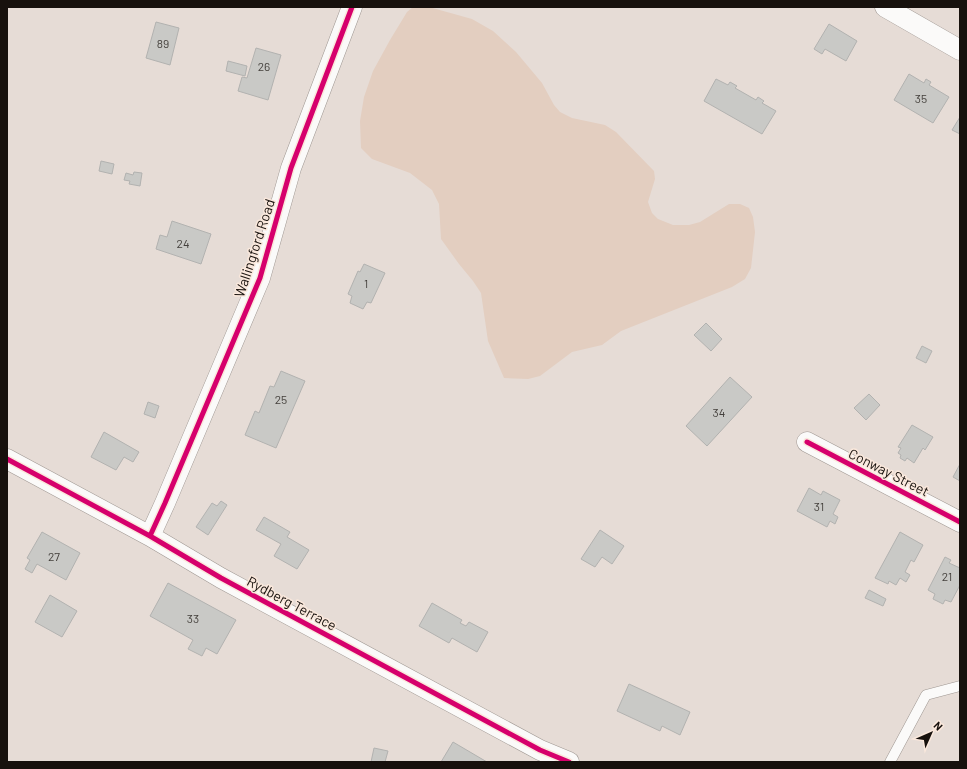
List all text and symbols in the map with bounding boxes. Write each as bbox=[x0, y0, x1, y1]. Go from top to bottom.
house number: 89 bbox=[157, 36, 169, 50]
house number: 26 bbox=[258, 59, 270, 73]
house number: 35 bbox=[915, 91, 927, 105]
street label: Wallingford Road bbox=[230, 197, 278, 299]
house number: 24 bbox=[176, 236, 190, 250]
house number: 1 bbox=[364, 276, 368, 290]
house number: 25 bbox=[275, 392, 287, 406]
house number: 34 bbox=[713, 405, 725, 419]
street label: Conway Street bbox=[846, 444, 932, 500]
house number: 31 bbox=[814, 499, 824, 513]
house number: 27 bbox=[48, 549, 60, 563]
house number: 21 bbox=[942, 569, 952, 583]
street label: Rydberg Terrace bbox=[244, 572, 340, 634]
house number: 33 bbox=[187, 611, 199, 625]
north arrow bbox=[911, 713, 951, 753]
text: N bbox=[931, 718, 946, 733]

